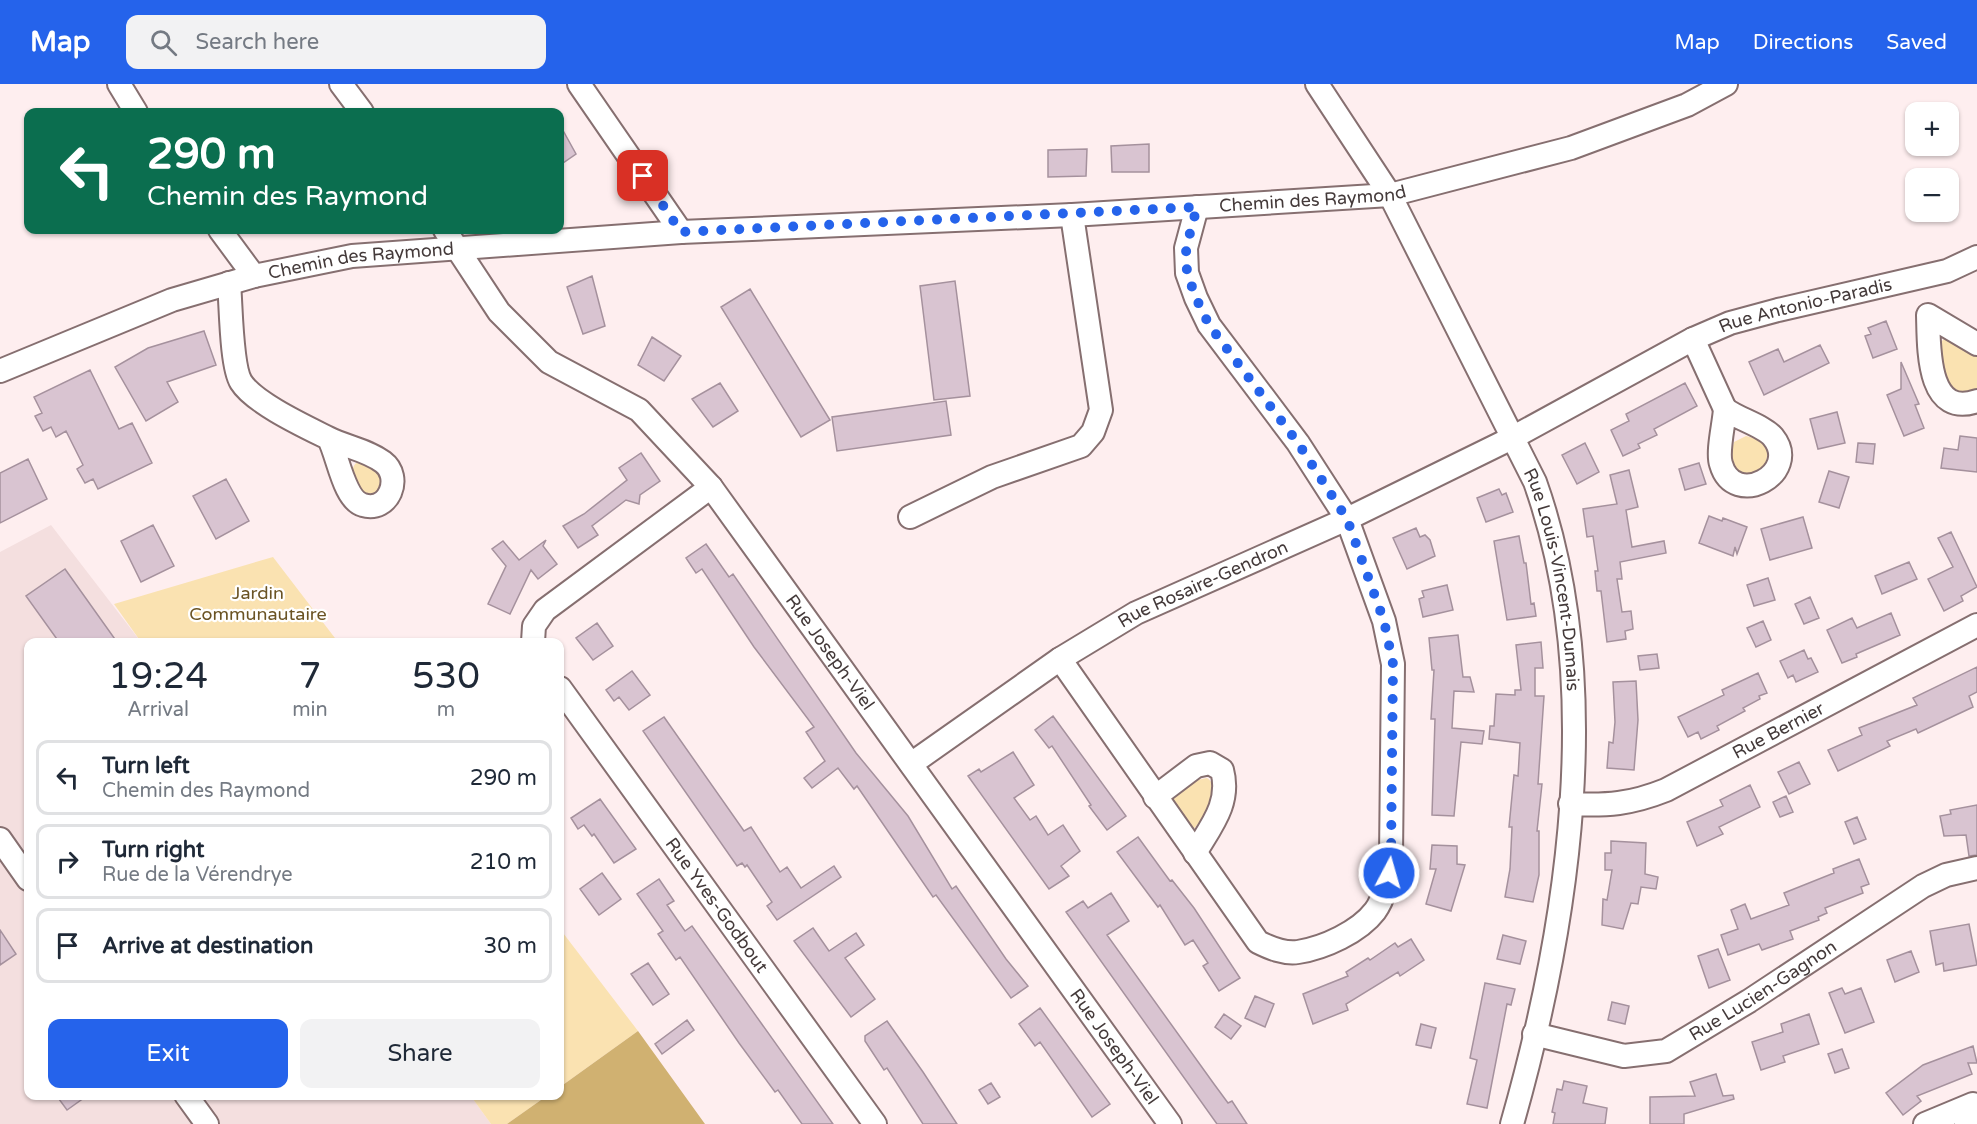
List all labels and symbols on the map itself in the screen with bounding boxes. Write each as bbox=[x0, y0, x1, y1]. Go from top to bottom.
pin bbox=[617, 150, 668, 201]
street label: Chemin des Raymond bbox=[1218, 180, 1409, 217]
street label: Chemin des Raymond bbox=[266, 238, 455, 284]
street label: Rue Antonio-Paradis bbox=[1715, 273, 1894, 338]
street label: Rue Louis-Vincent-Dumais bbox=[1519, 464, 1584, 692]
street label: Rue Rosaire-Gendron bbox=[1114, 536, 1291, 632]
park label: Jardin Communautaire bbox=[189, 582, 327, 625]
street label: Rue Joseph-Viel bbox=[781, 590, 879, 714]
street label: Rue Bernier bbox=[1729, 697, 1828, 764]
street label: Rue Yves-Godbout bbox=[661, 833, 773, 977]
position arrow bbox=[1357, 841, 1421, 905]
street label: Rue Lucien-Gagnon bbox=[1685, 935, 1841, 1046]
street label: Rue Joseph-Viel bbox=[1065, 984, 1163, 1109]

